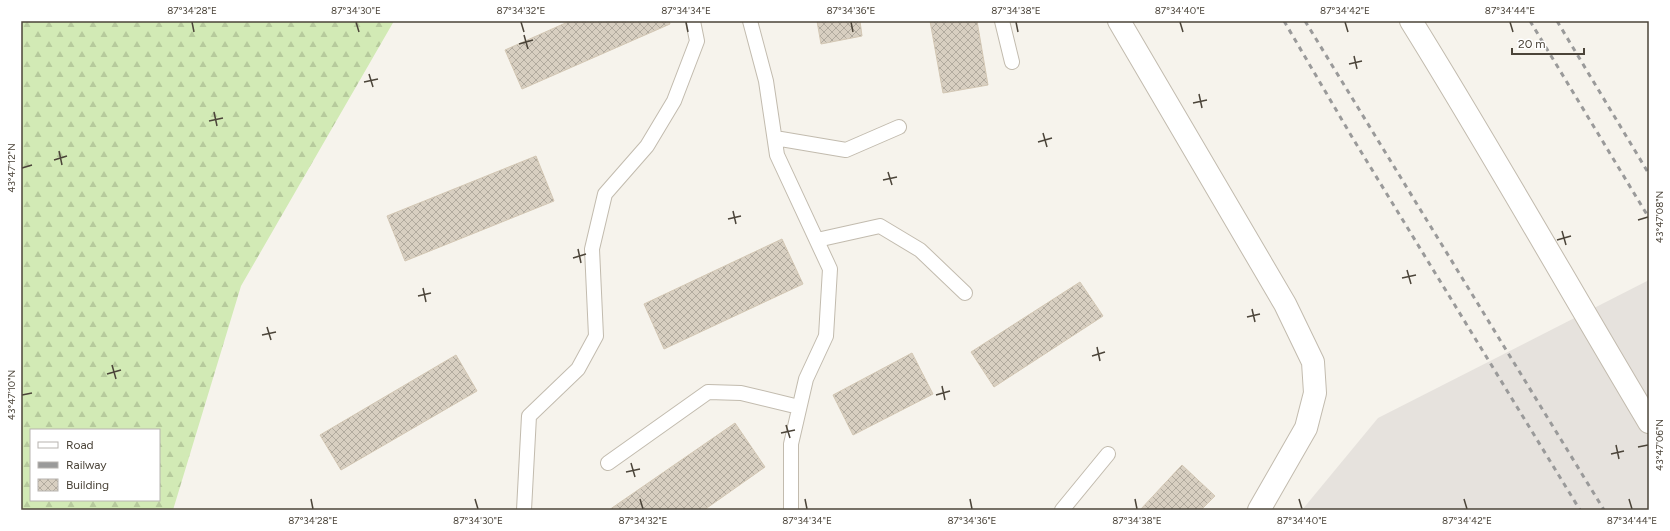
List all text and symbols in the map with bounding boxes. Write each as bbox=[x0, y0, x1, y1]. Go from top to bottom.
text: 87°34'28"E bbox=[167, 4, 217, 17]
text: 87°34'30"E bbox=[331, 4, 381, 17]
text: 87°34'32"E bbox=[497, 4, 546, 17]
text: 87°34'34"E bbox=[661, 4, 711, 17]
text: 87°34'36"E bbox=[826, 4, 876, 17]
text: 87°34'38"E bbox=[991, 4, 1041, 17]
text: 87°34'40"E bbox=[1155, 4, 1205, 17]
text: 87°34'42"E bbox=[1320, 4, 1370, 17]
text: 87°34'44"E bbox=[1485, 4, 1535, 17]
scale bar bbox=[1512, 30, 1584, 56]
text: 20 m bbox=[1518, 37, 1546, 51]
text: 43°47'12"N bbox=[5, 143, 18, 193]
text: 43°47'08"N bbox=[1653, 191, 1666, 243]
text: 43°47'10"N bbox=[5, 370, 18, 420]
text: 43°47'06"N bbox=[1653, 419, 1666, 471]
legend bbox=[30, 429, 160, 501]
text: Road bbox=[66, 438, 94, 452]
text: Railway bbox=[66, 458, 107, 472]
text: Building bbox=[66, 478, 109, 492]
text: 87°34'28"E bbox=[288, 514, 338, 527]
text: 87°34'30"E bbox=[453, 514, 503, 527]
text: 87°34'32"E bbox=[619, 514, 668, 527]
text: 87°34'34"E bbox=[782, 514, 832, 527]
text: 87°34'36"E bbox=[947, 514, 997, 527]
text: 87°34'38"E bbox=[1112, 514, 1162, 527]
text: 87°34'40"E bbox=[1277, 514, 1327, 527]
text: 87°34'42"E bbox=[1442, 514, 1492, 527]
text: 87°34'44"E bbox=[1607, 514, 1657, 527]

